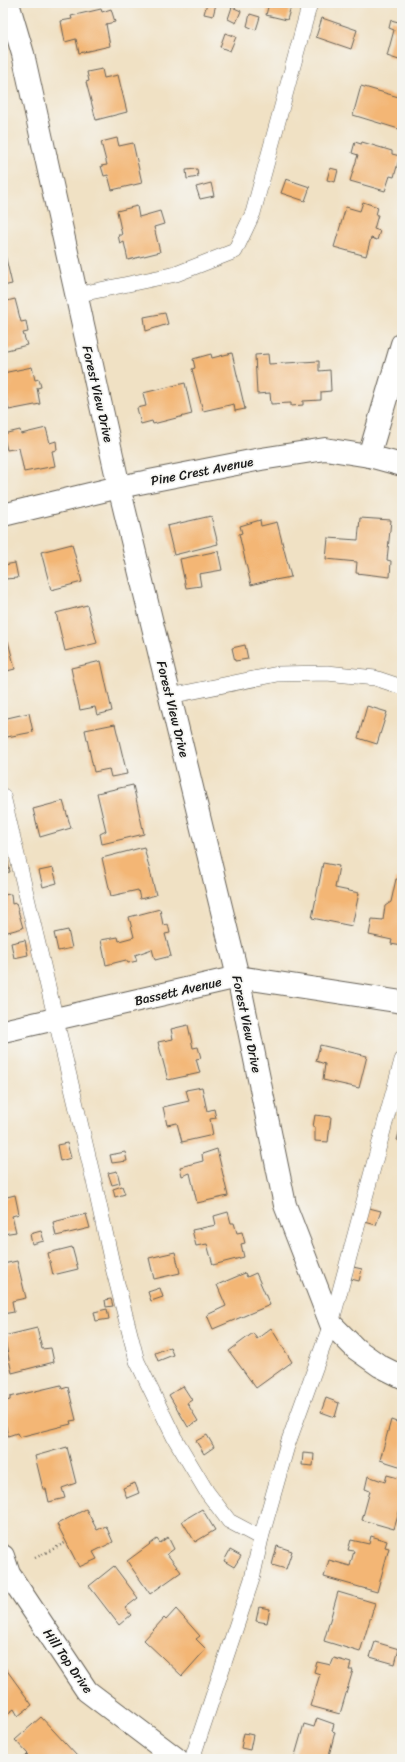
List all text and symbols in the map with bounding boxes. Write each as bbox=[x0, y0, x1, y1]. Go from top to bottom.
street label: Forest View Drive bbox=[76, 343, 120, 445]
street label: Pine Crest Avenue bbox=[149, 450, 255, 492]
street label: Forest View Drive bbox=[150, 658, 196, 760]
street label: Bassett Avenue bbox=[132, 970, 224, 1012]
street label: Forest View Drive bbox=[225, 973, 269, 1075]
street label: Hill Top Drive bbox=[37, 1623, 99, 1699]

